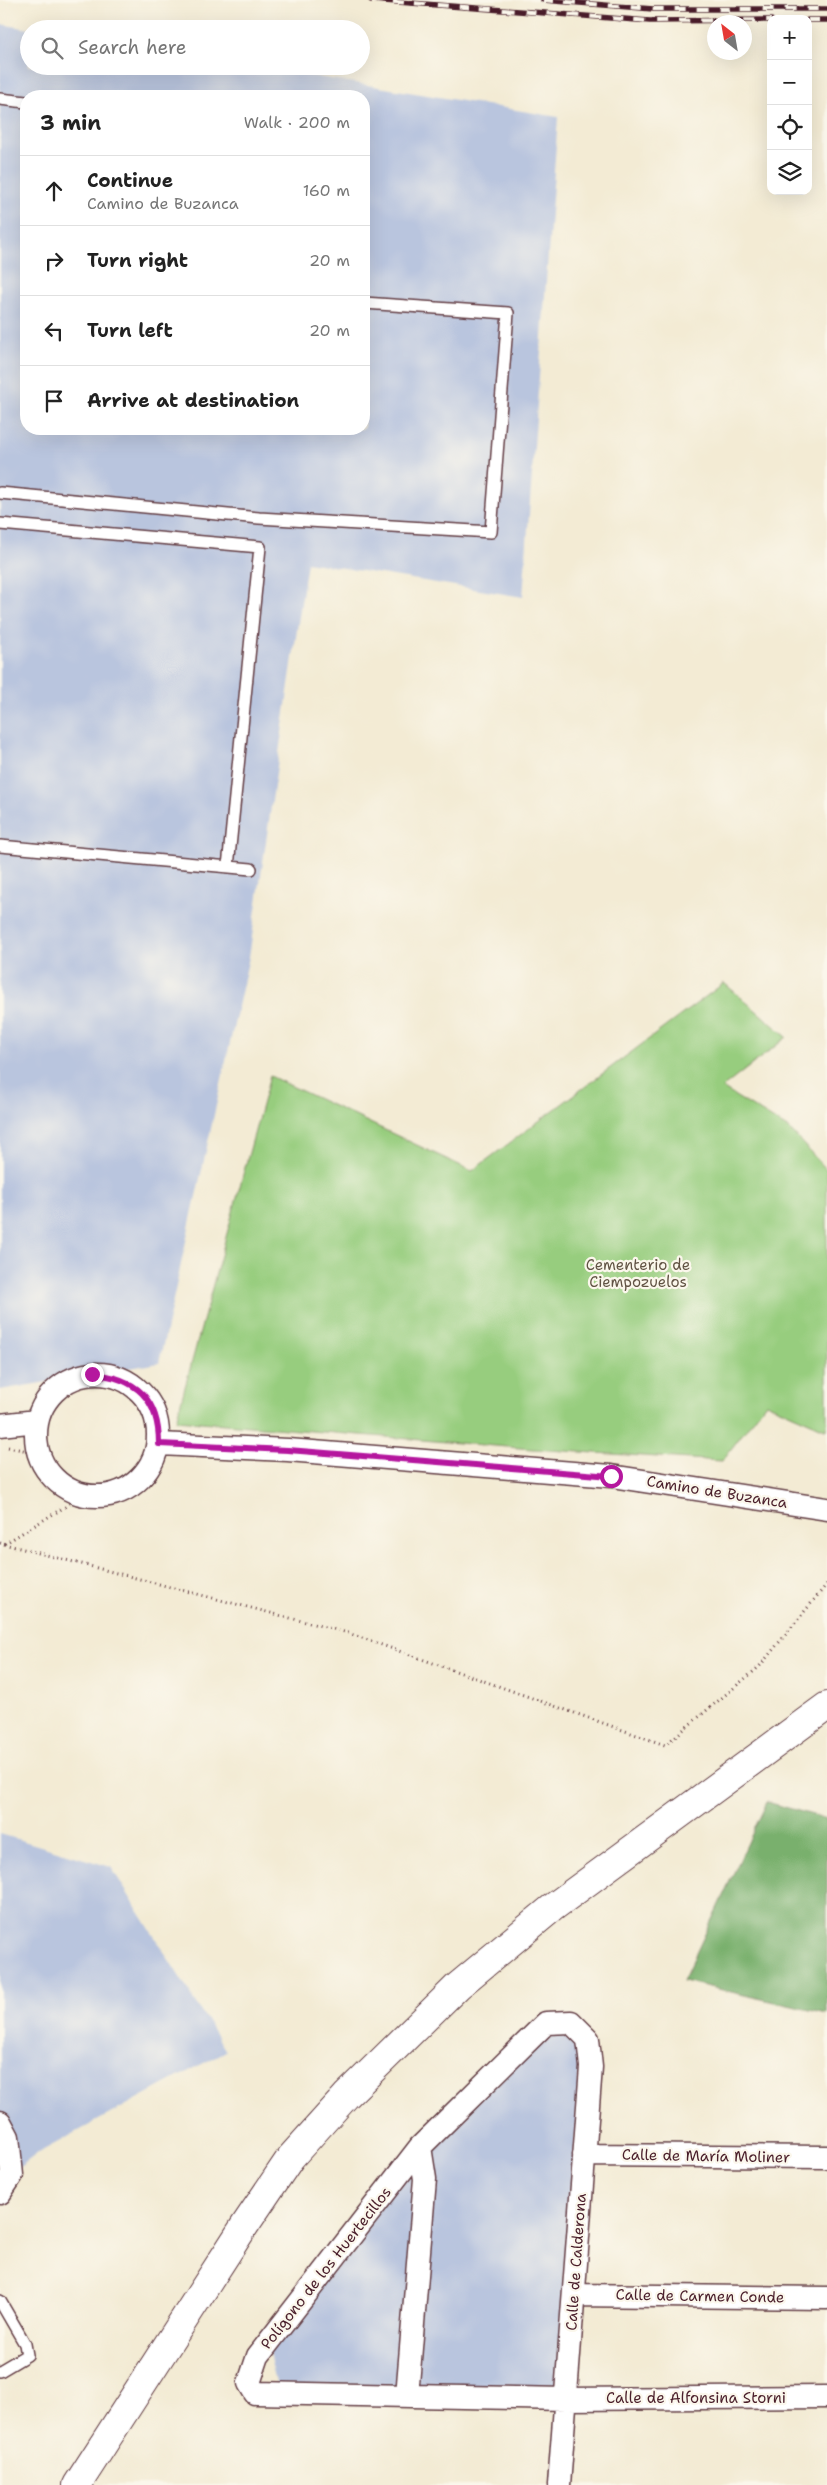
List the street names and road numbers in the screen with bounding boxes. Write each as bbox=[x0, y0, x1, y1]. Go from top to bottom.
street label: Camino de Buzanca bbox=[645, 1471, 789, 1513]
street label: Calle de María Moliner bbox=[622, 2145, 790, 2167]
street label: Polígono de los Huertecillos bbox=[256, 2183, 396, 2353]
street label: Calle de Calderona bbox=[561, 2192, 591, 2331]
street label: Calle de Carmen Conde bbox=[615, 2285, 785, 2307]
street label: Calle de Alfonsina Storni bbox=[606, 2388, 786, 2408]

